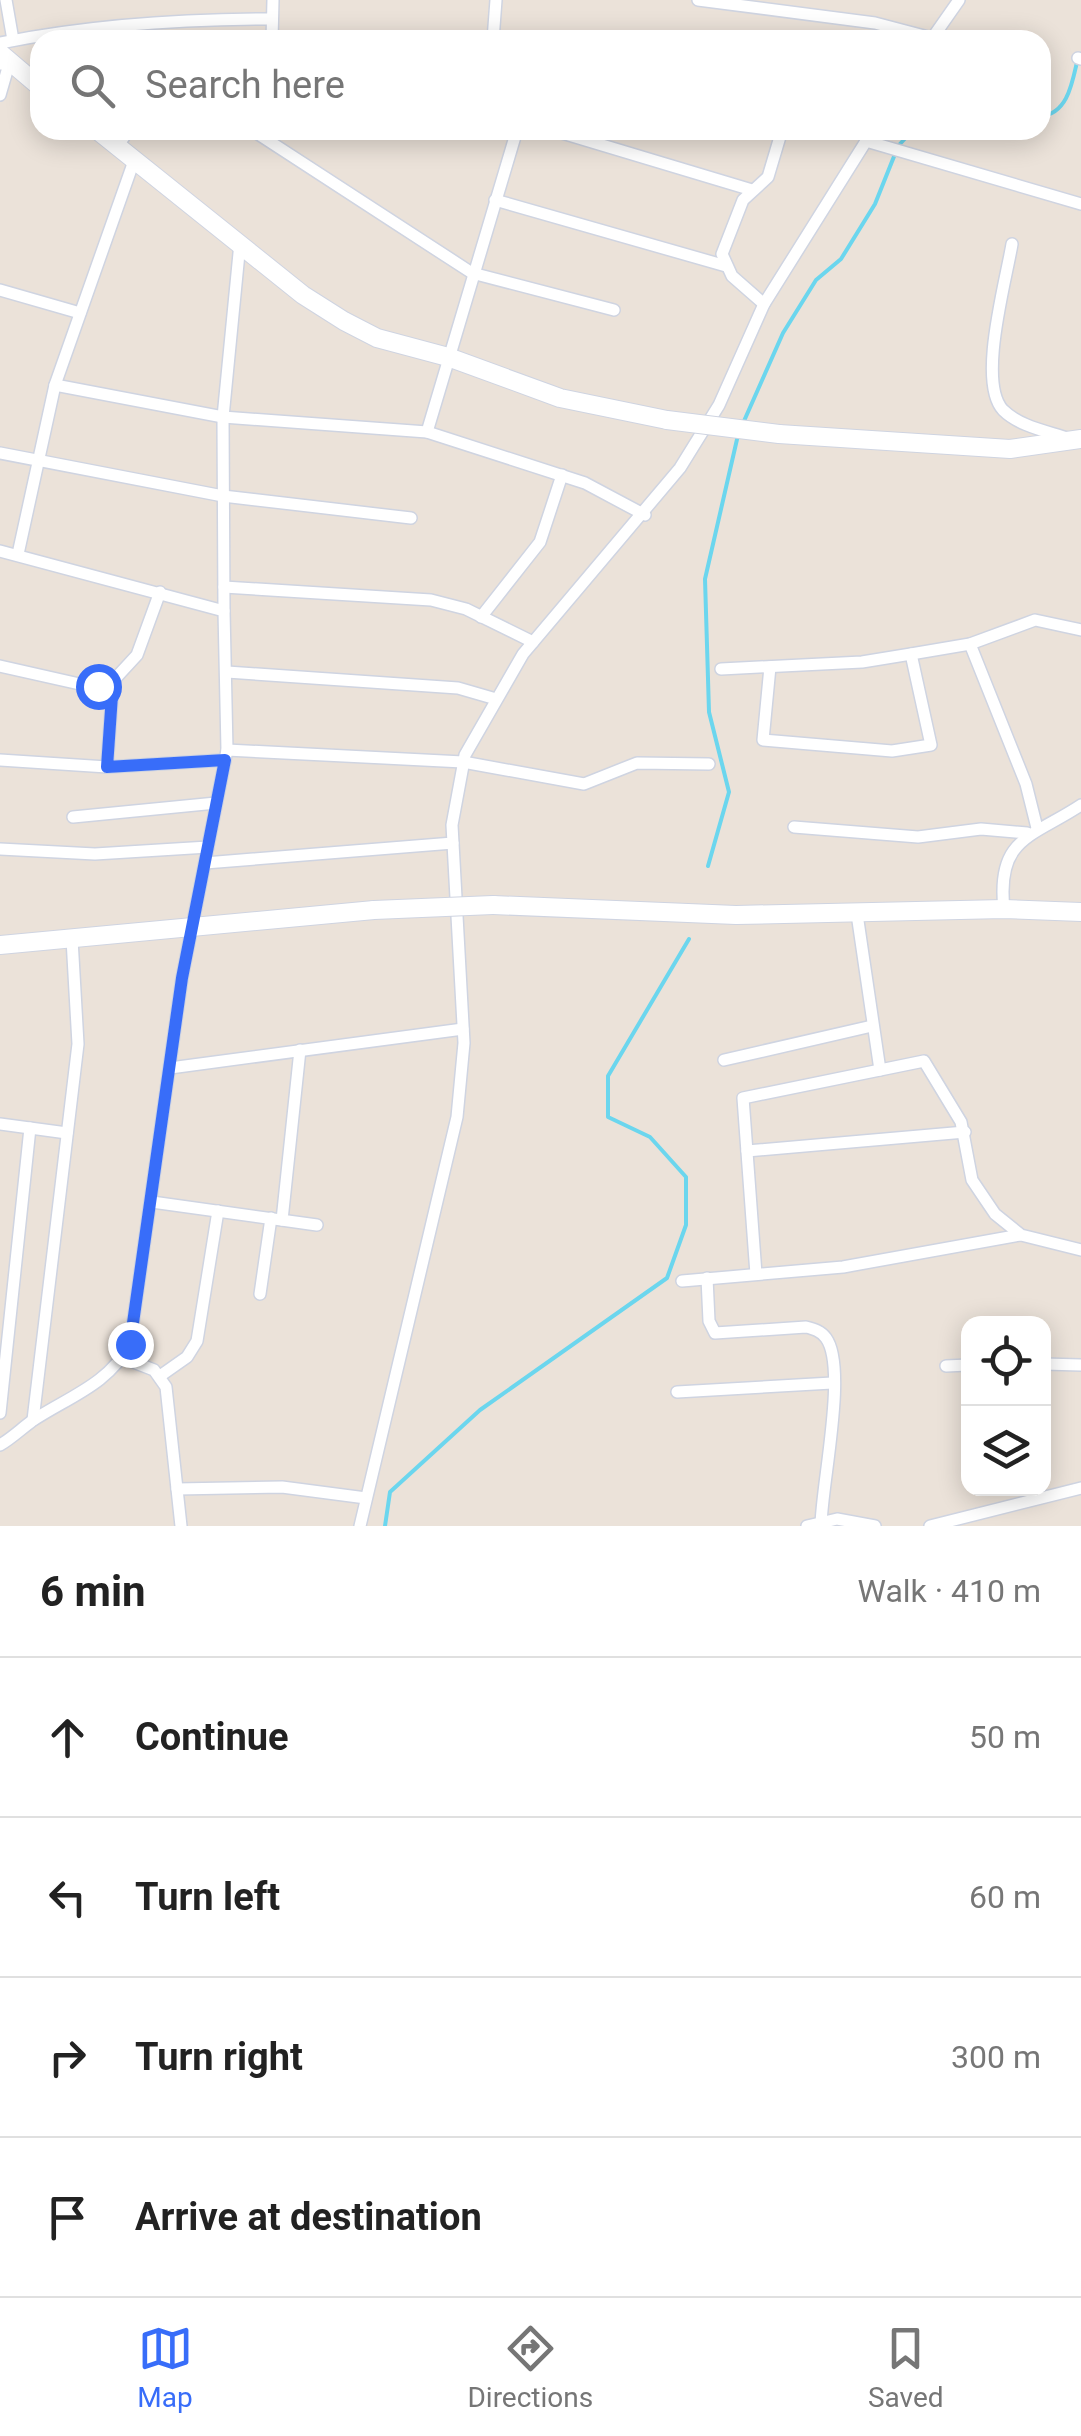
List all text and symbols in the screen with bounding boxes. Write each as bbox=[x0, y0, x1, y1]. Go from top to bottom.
search box bbox=[30, 30, 1051, 140]
icon: search bbox=[65, 58, 120, 113]
text: Search here bbox=[145, 63, 345, 107]
route start bbox=[76, 664, 122, 710]
map controls bbox=[961, 1316, 1051, 1496]
button: locate bbox=[961, 1316, 1051, 1406]
route end bbox=[108, 1322, 154, 1368]
button: layers bbox=[961, 1406, 1051, 1496]
text: 6 min bbox=[40, 1567, 146, 1616]
text: Walk · 410 m bbox=[858, 1572, 1041, 1610]
icon: ahead bbox=[40, 1710, 95, 1765]
text: Continue bbox=[135, 1715, 289, 1759]
text: 50 m bbox=[969, 1718, 1041, 1756]
icon: left bbox=[40, 1870, 95, 1925]
text: Turn left bbox=[135, 1875, 280, 1919]
text: 60 m bbox=[969, 1878, 1041, 1916]
icon: right bbox=[40, 2030, 95, 2085]
text: Turn right bbox=[135, 2035, 303, 2079]
text: 300 m bbox=[951, 2038, 1041, 2076]
icon: arrive bbox=[40, 2190, 95, 2245]
text: Arrive at destination bbox=[135, 2195, 482, 2239]
tab: Map bbox=[137, 2321, 193, 2414]
tab: Directions bbox=[467, 2321, 593, 2414]
tab: Saved bbox=[868, 2321, 944, 2414]

